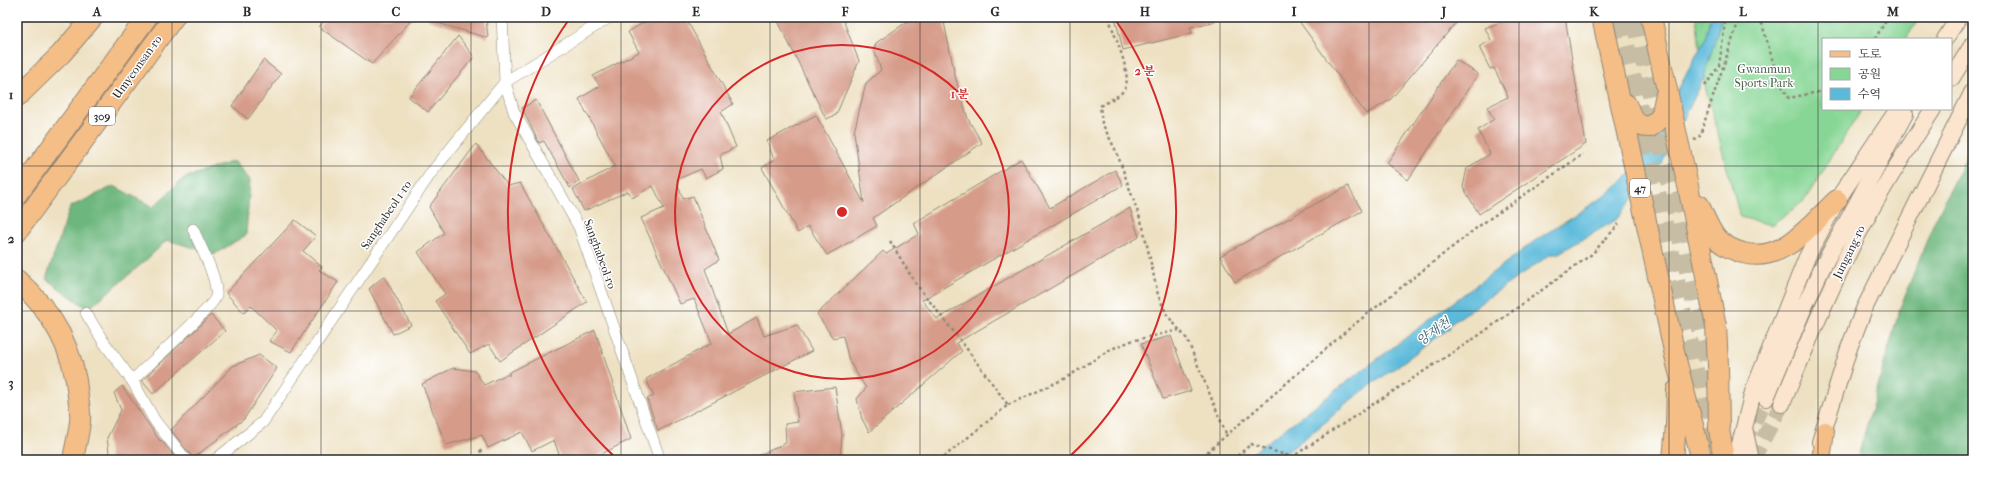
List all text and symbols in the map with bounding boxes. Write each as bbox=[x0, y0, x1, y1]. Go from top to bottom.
text: A bbox=[92, 4, 102, 19]
text: B bbox=[243, 4, 252, 19]
text: C bbox=[392, 4, 401, 19]
text: D bbox=[541, 4, 551, 19]
text: E bbox=[692, 4, 700, 19]
text: F bbox=[841, 4, 849, 19]
text: G bbox=[990, 4, 1000, 19]
text: H bbox=[1140, 4, 1151, 19]
text: I bbox=[1291, 4, 1297, 19]
text: J bbox=[1440, 4, 1447, 20]
text: K bbox=[1589, 4, 1600, 19]
text: L bbox=[1739, 4, 1748, 19]
text: M bbox=[1886, 4, 1899, 19]
street label: Umyeonsan-ro bbox=[109, 32, 165, 102]
legend bbox=[1822, 38, 1952, 110]
text: 도로 bbox=[1858, 47, 1882, 61]
park label: Gwanmun Sports Park bbox=[1734, 62, 1794, 90]
text: 2 분 bbox=[1135, 64, 1156, 78]
text: 공원 bbox=[1858, 67, 1881, 81]
text: 1 bbox=[9, 87, 14, 102]
text: 1 분 bbox=[951, 87, 970, 101]
text: 수역 bbox=[1858, 87, 1881, 101]
road number: 309 bbox=[89, 107, 115, 125]
street label: Sanghabeol 1-ro bbox=[358, 178, 414, 252]
road number: 47 bbox=[1630, 179, 1650, 197]
centre of rings bbox=[835, 205, 849, 219]
street label: Sanghabeol-ro bbox=[581, 217, 619, 291]
street label: Jungang-ro bbox=[1830, 223, 1868, 282]
text: 2 bbox=[8, 231, 15, 246]
water label: 양재천 bbox=[1414, 314, 1454, 348]
text: 3 bbox=[8, 375, 14, 391]

